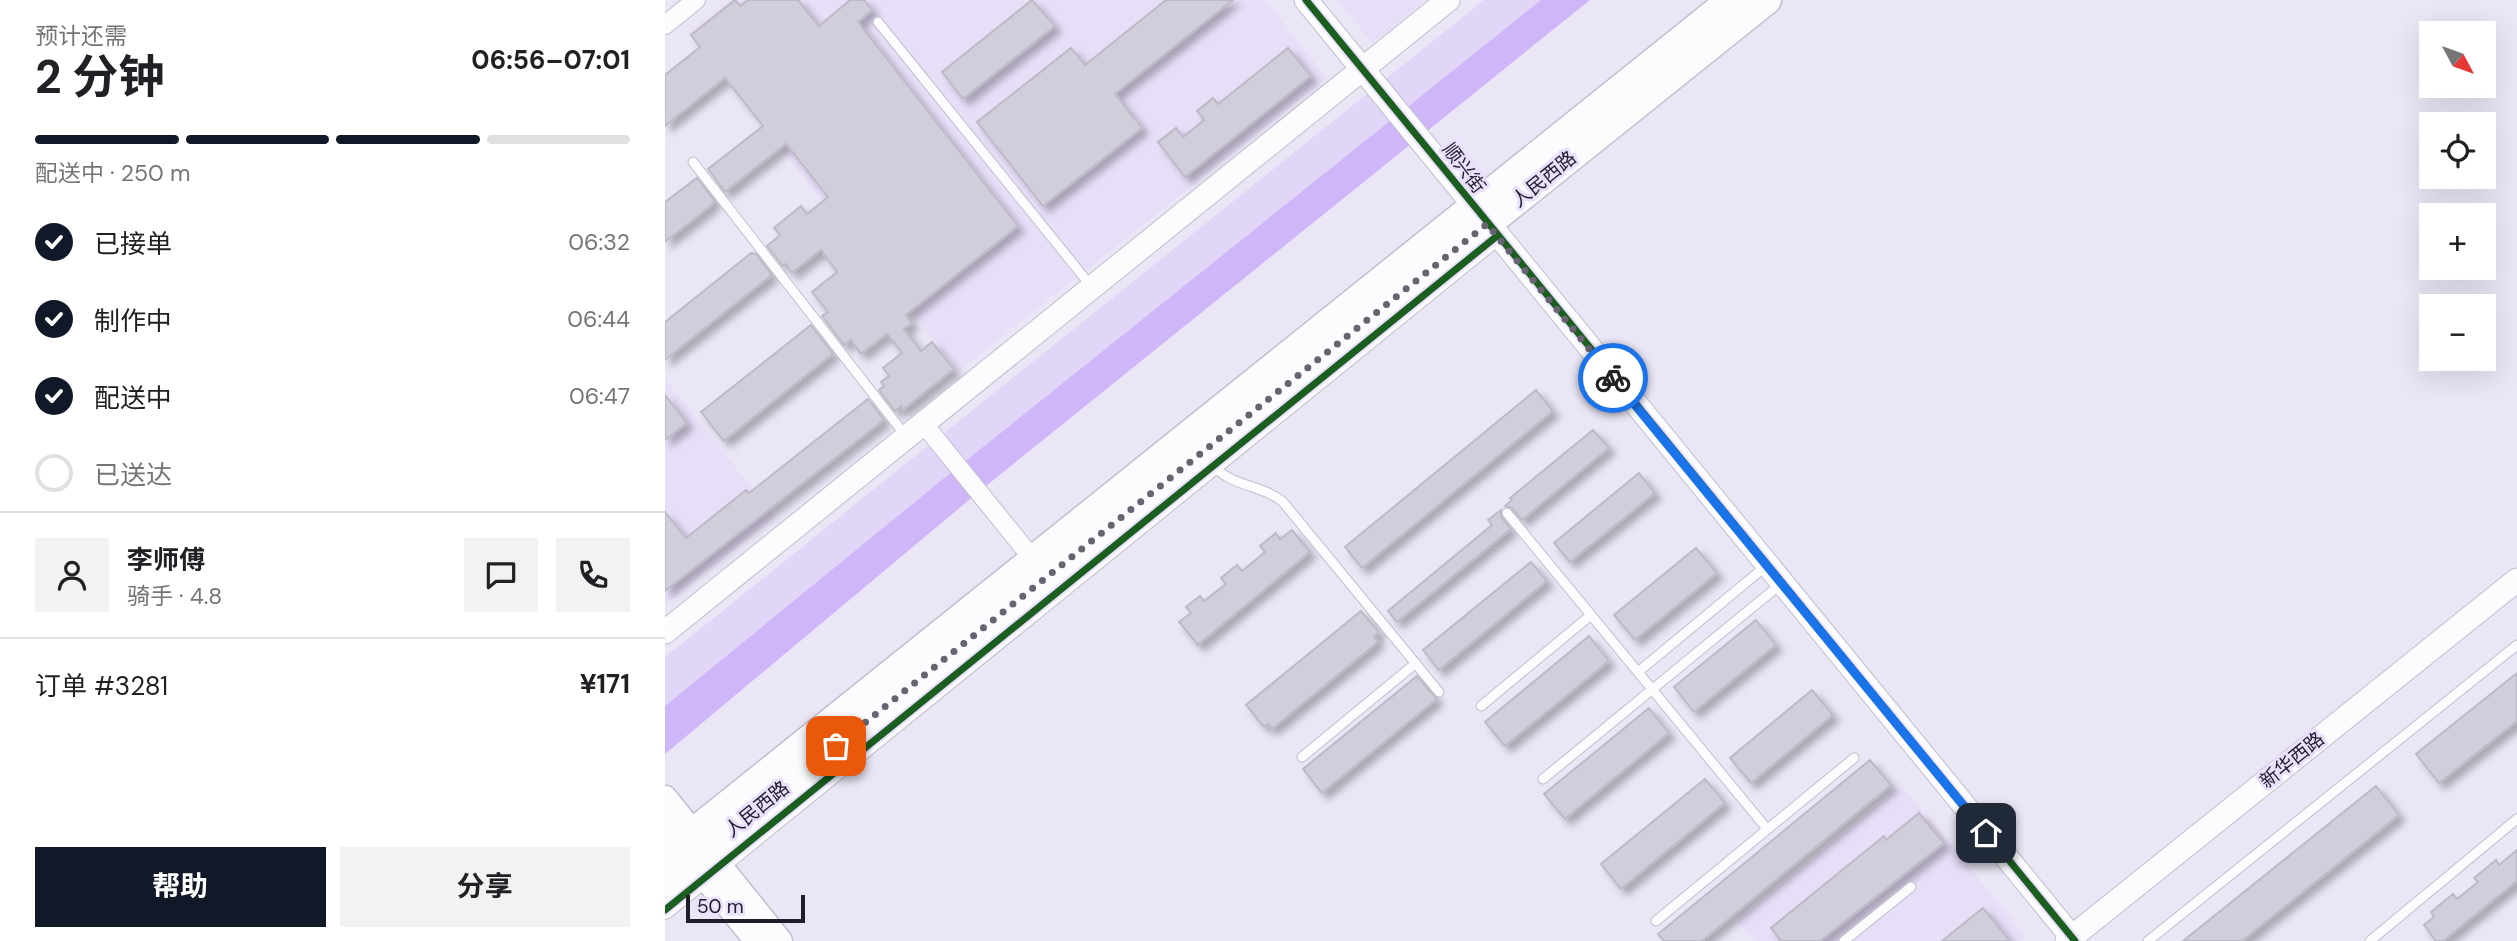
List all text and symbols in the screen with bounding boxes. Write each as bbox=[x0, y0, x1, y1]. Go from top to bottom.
text: 预计还需 bbox=[35, 21, 127, 51]
north arrow bbox=[2419, 21, 2495, 98]
map controls bbox=[2419, 21, 2496, 371]
text: 06:56–07:01 bbox=[471, 43, 630, 77]
text: 2 分钟 bbox=[35, 47, 164, 107]
button: locate bbox=[2419, 112, 2496, 189]
street label: 顺兴街 bbox=[1437, 138, 1491, 198]
street label: 人民西路 bbox=[1507, 145, 1581, 213]
text: 配送中 · 250 m bbox=[35, 158, 190, 188]
button: + bbox=[2419, 203, 2496, 280]
icon: check bbox=[35, 223, 73, 261]
text: 已接单 bbox=[94, 227, 172, 261]
text: 06:32 bbox=[568, 227, 630, 257]
button: − bbox=[2419, 294, 2496, 371]
icon: check bbox=[35, 300, 73, 338]
text: 制作中 bbox=[94, 304, 172, 338]
text: 06:44 bbox=[567, 304, 630, 334]
courier bbox=[1578, 343, 1648, 413]
icon: bike bbox=[1594, 359, 1632, 397]
icon: check bbox=[35, 377, 73, 415]
text: 配送中 bbox=[94, 381, 172, 415]
text: 06:47 bbox=[569, 381, 630, 411]
text: 已送达 bbox=[94, 458, 172, 492]
button: person bbox=[35, 538, 109, 612]
button: chat bbox=[464, 538, 538, 612]
button: phone bbox=[556, 538, 630, 612]
text: 李师傅 bbox=[127, 543, 205, 577]
text: 骑手 · 4.8 bbox=[127, 581, 222, 611]
text: ¥171 bbox=[580, 667, 630, 701]
text: 订单 #3281 bbox=[35, 669, 168, 703]
pin bbox=[806, 716, 866, 776]
street label: 新华西路 bbox=[2255, 726, 2329, 794]
icon: bag bbox=[817, 727, 855, 765]
street label: 人民西路 bbox=[720, 775, 794, 843]
pin bbox=[1956, 803, 2016, 863]
icon: home bbox=[1967, 814, 2005, 852]
button: 帮助 bbox=[35, 847, 326, 927]
button: 分享 bbox=[340, 847, 630, 927]
scale bar bbox=[686, 892, 805, 924]
text: 50 m bbox=[697, 894, 744, 919]

